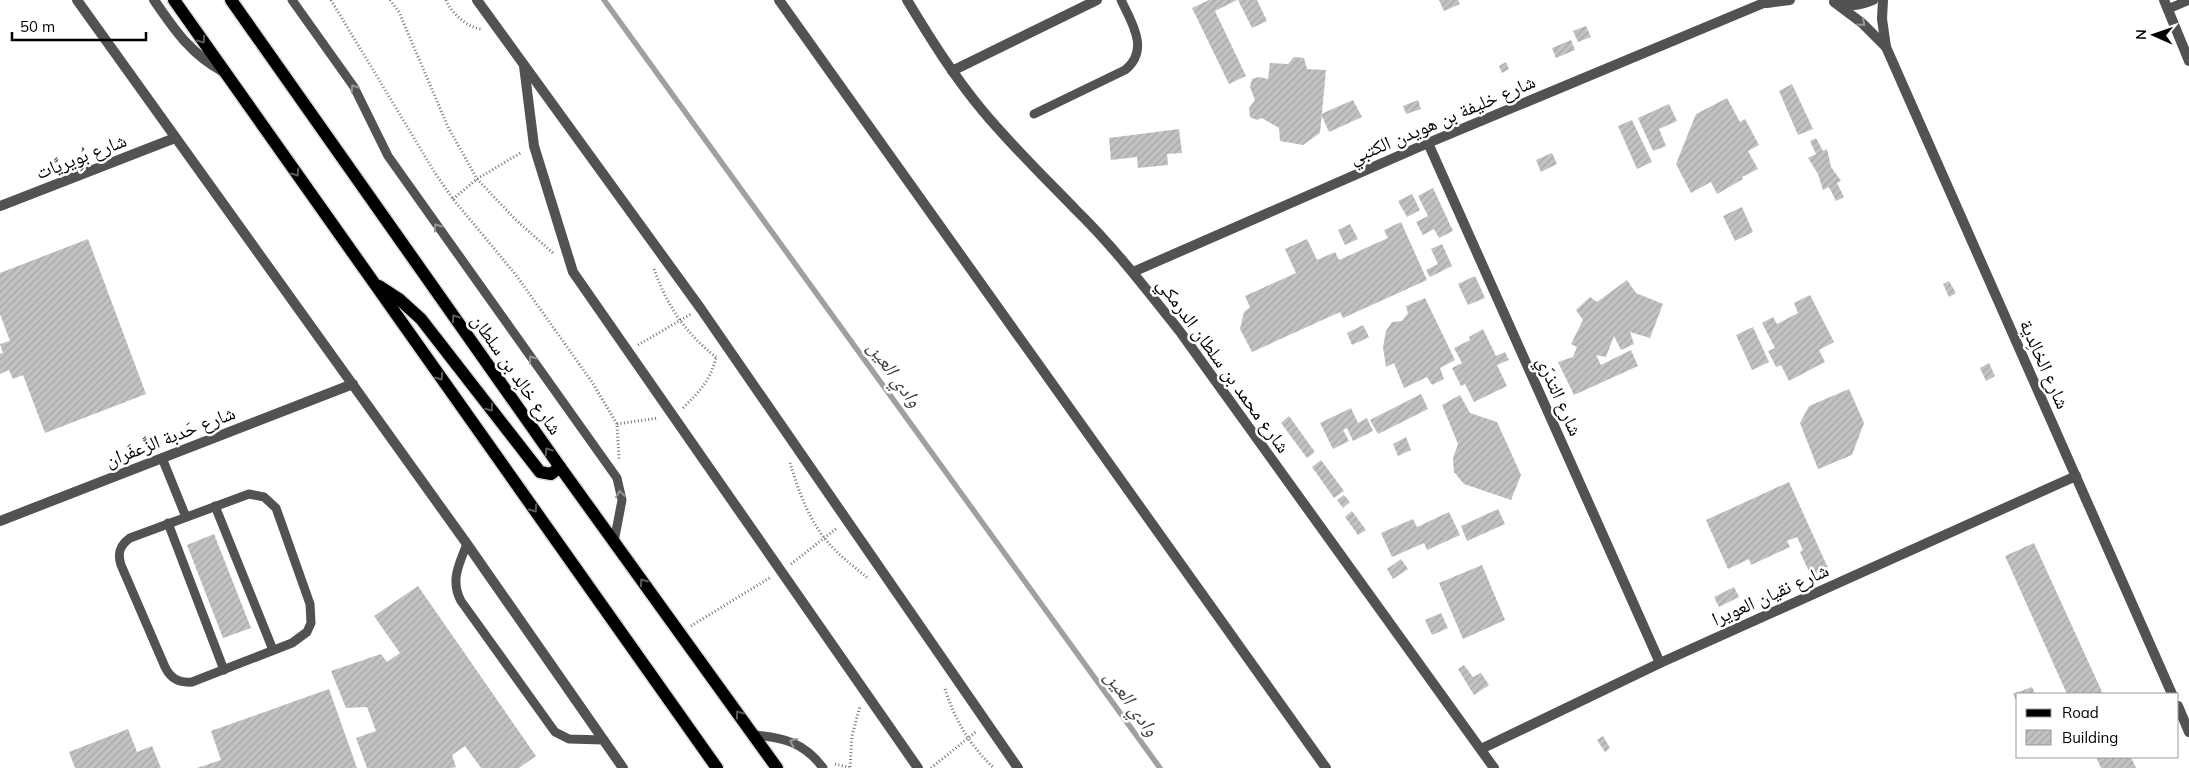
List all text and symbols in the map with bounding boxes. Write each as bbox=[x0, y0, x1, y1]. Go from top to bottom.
scale bar bbox=[12, 10, 146, 42]
north arrow bbox=[2129, 10, 2179, 60]
text: 50 m bbox=[20, 17, 55, 36]
one-way arrow bbox=[1856, 17, 1865, 26]
text: N bbox=[2132, 29, 2150, 40]
one-way arrow bbox=[196, 34, 205, 44]
street label: شارع خليفة بن هويدن الكتبي bbox=[1345, 69, 1540, 173]
one-way arrow bbox=[350, 85, 360, 94]
street label: شارع بُوِيريَّات bbox=[32, 128, 131, 187]
one-way arrow bbox=[290, 167, 299, 176]
one-way arrow bbox=[435, 224, 443, 233]
street label: شارع محمد بن سلطان الدرمكي bbox=[1149, 273, 1296, 460]
street label: شارع خالِد بن سلطان bbox=[466, 309, 568, 439]
one-way arrow bbox=[452, 314, 461, 324]
street label: شارع الخالِدية bbox=[2015, 316, 2075, 412]
water label: وادي العين bbox=[860, 336, 928, 414]
street label: شارع التذرّي bbox=[1528, 352, 1588, 441]
one-way arrow bbox=[529, 355, 538, 365]
one-way arrow bbox=[434, 371, 443, 381]
street label: شارع حَدبة الزَّعفَران bbox=[102, 400, 238, 472]
one-way arrow bbox=[484, 402, 493, 412]
one-way arrow bbox=[545, 447, 554, 457]
one-way arrow bbox=[616, 489, 626, 498]
one-way arrow bbox=[528, 504, 537, 513]
street label: شارع نقيان العويرا bbox=[1708, 558, 1832, 630]
one-way arrow bbox=[640, 579, 650, 588]
water label: وادي العين bbox=[1097, 665, 1165, 743]
legend bbox=[2016, 693, 2179, 758]
text: Road bbox=[2062, 703, 2099, 722]
one-way arrow bbox=[736, 710, 745, 720]
text: Building bbox=[2062, 728, 2118, 747]
one-way arrow bbox=[789, 738, 798, 749]

